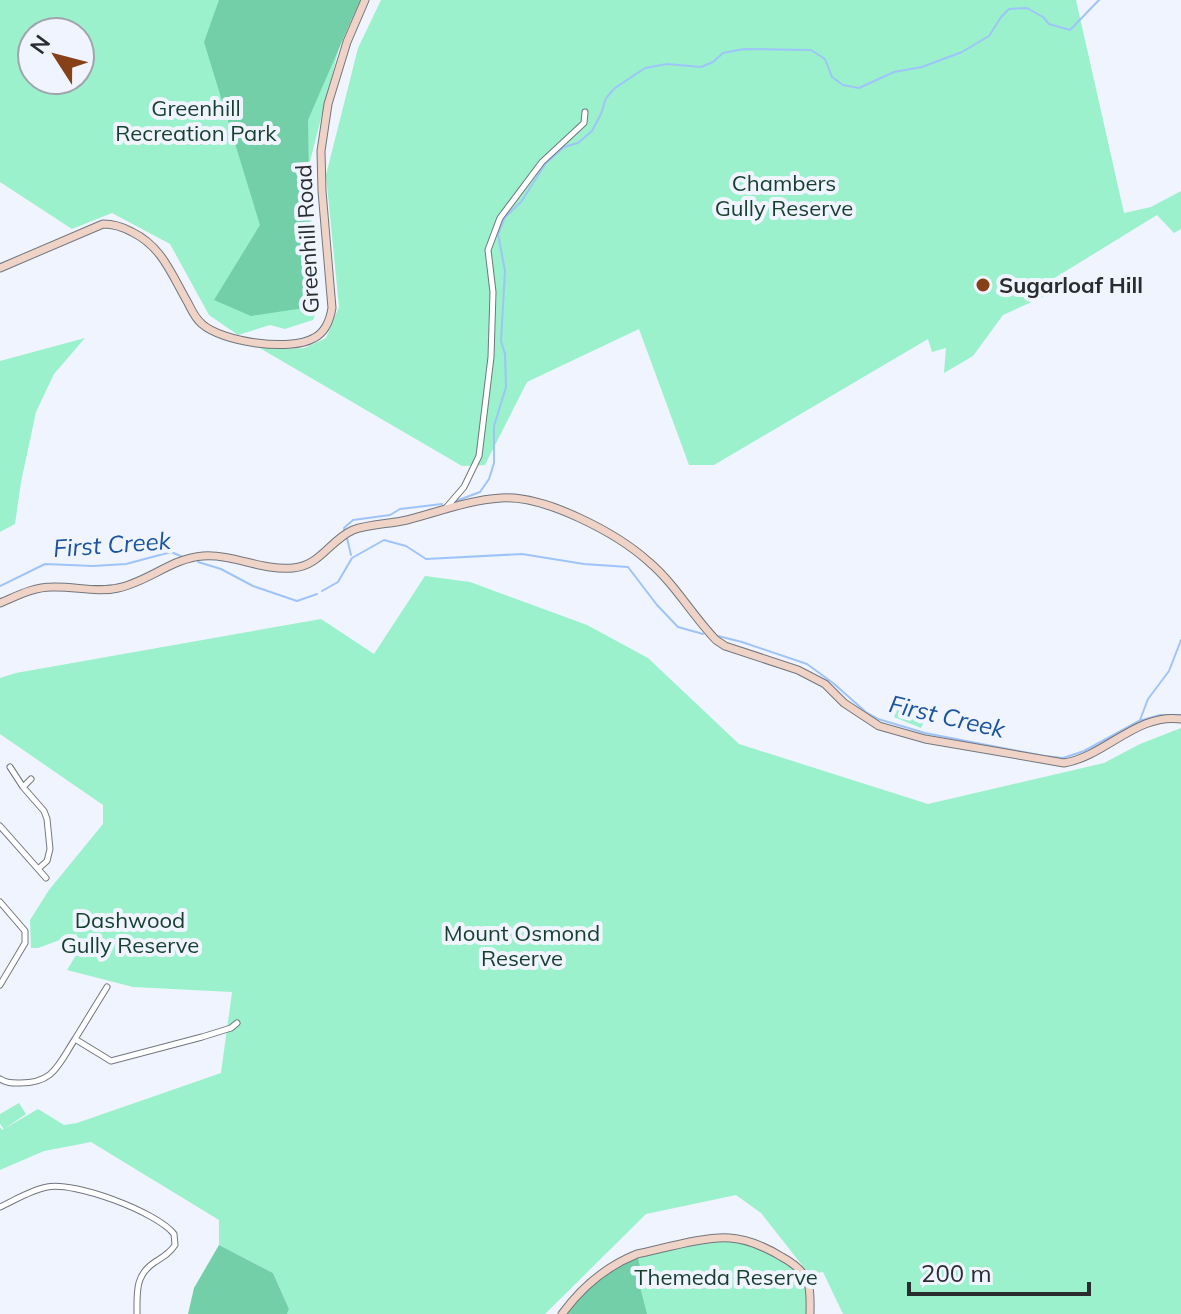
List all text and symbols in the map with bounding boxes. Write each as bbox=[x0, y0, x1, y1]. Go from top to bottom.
north arrow bbox=[16, 16, 96, 96]
text: N bbox=[24, 29, 56, 59]
park label: Greenhill Recreation Park bbox=[115, 94, 277, 147]
street label: Greenhill Road bbox=[289, 164, 325, 314]
park label: Chambers Gully Reserve bbox=[715, 169, 853, 222]
place label: Sugarloaf Hill bbox=[999, 271, 1143, 299]
marker: Sugarloaf Hill bbox=[974, 276, 992, 294]
water label: First Creek bbox=[52, 525, 172, 563]
water label: First Creek bbox=[887, 688, 1009, 744]
park label: Dashwood Gully Reserve bbox=[61, 906, 199, 959]
park label: Mount Osmond Reserve bbox=[444, 919, 600, 972]
scale bar bbox=[909, 1246, 1089, 1296]
text: 200 m bbox=[921, 1258, 992, 1288]
park label: Themeda Reserve bbox=[634, 1263, 818, 1291]

